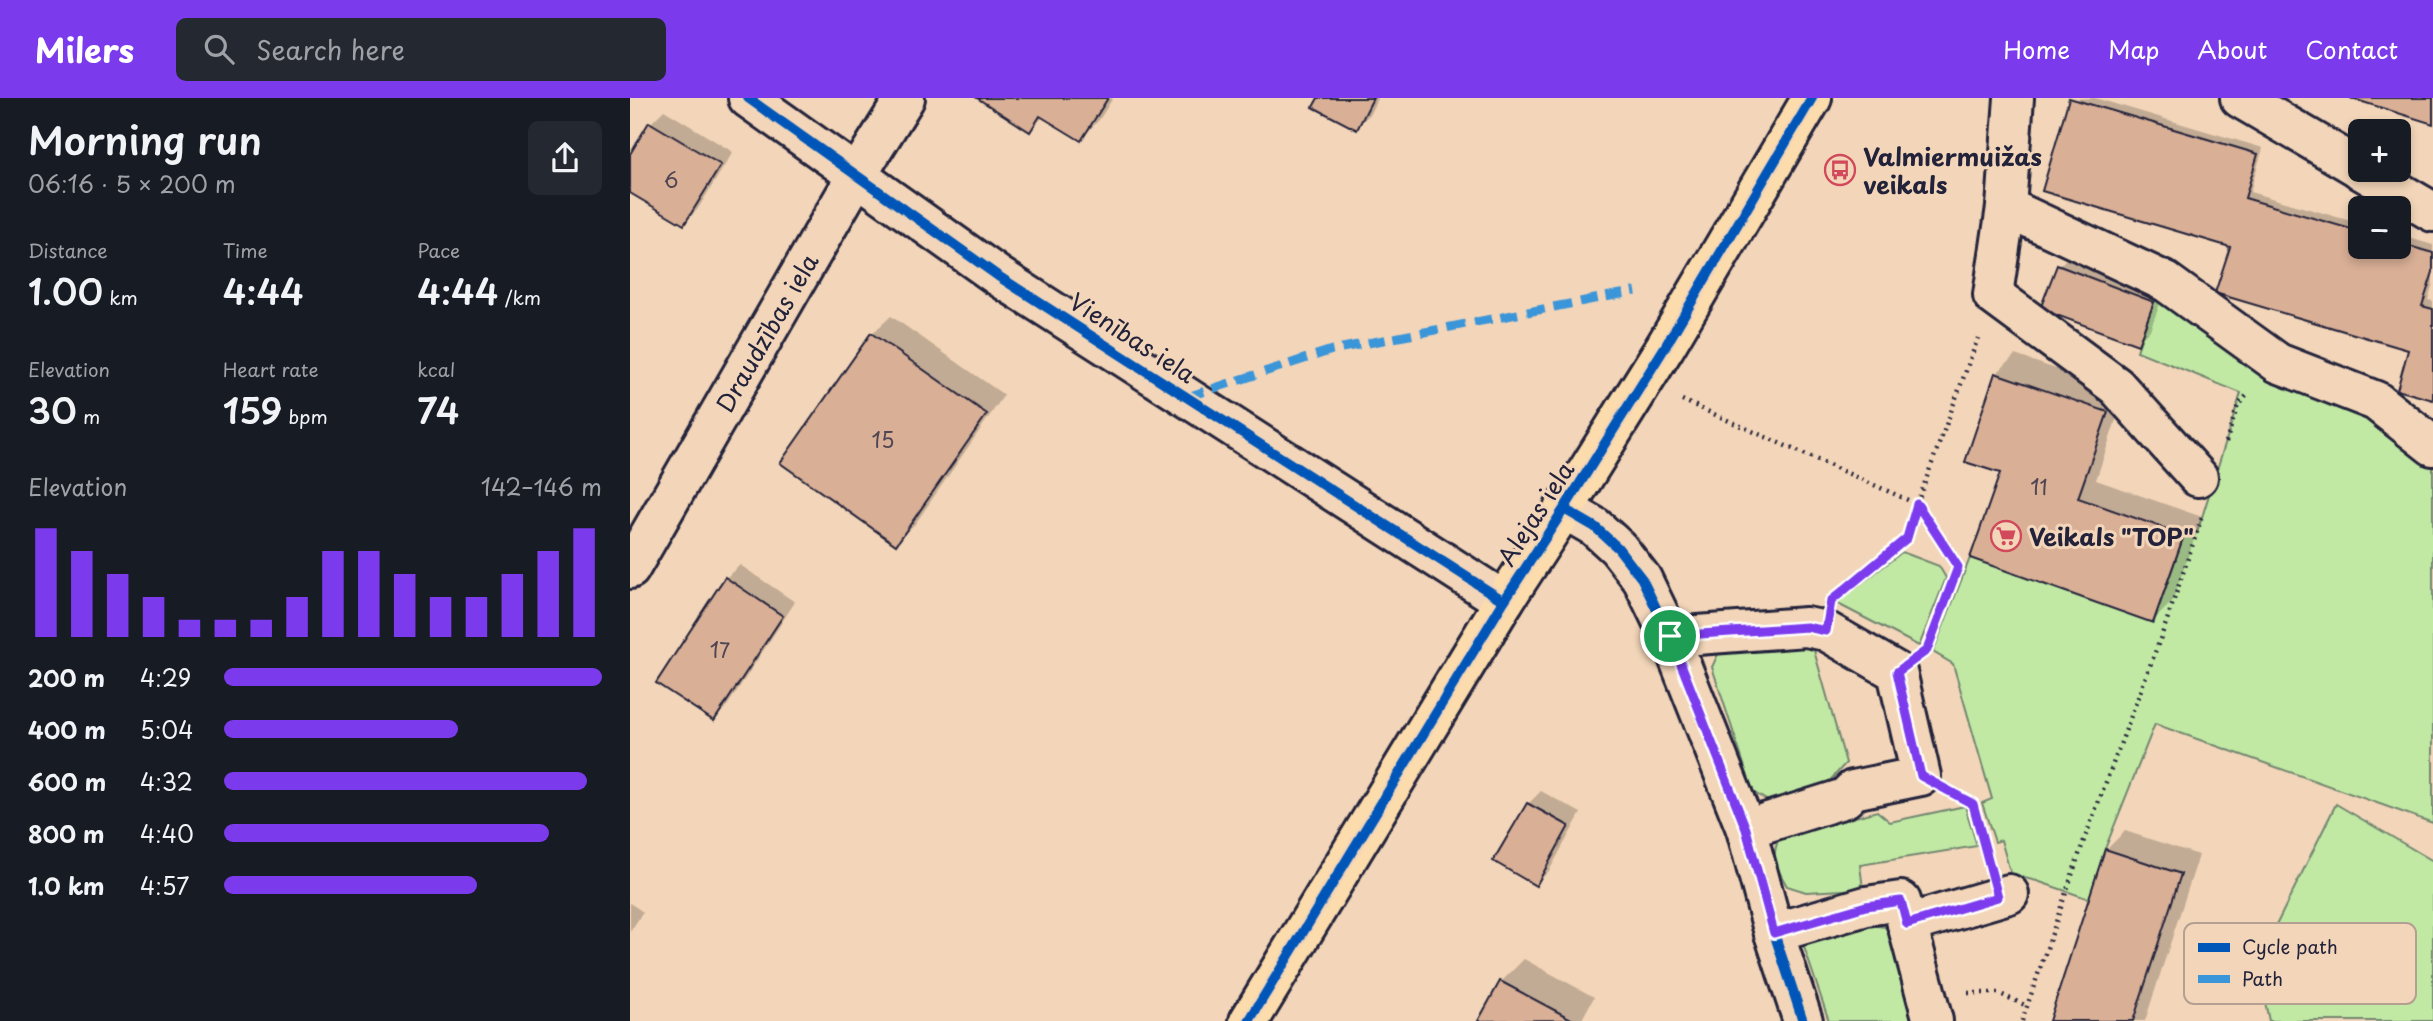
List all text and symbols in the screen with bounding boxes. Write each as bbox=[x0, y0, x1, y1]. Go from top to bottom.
search box bbox=[176, 18, 666, 81]
text: Milers bbox=[35, 24, 134, 74]
icon: search bbox=[200, 30, 238, 68]
text: Search here bbox=[256, 30, 405, 69]
text: Home bbox=[2003, 31, 2070, 67]
text: Map bbox=[2108, 31, 2159, 67]
text: About bbox=[2197, 31, 2267, 67]
text: Contact bbox=[2305, 31, 2398, 67]
text: Morning run bbox=[28, 111, 262, 168]
map controls bbox=[2348, 119, 2411, 259]
button: + bbox=[2348, 119, 2411, 182]
button: share bbox=[528, 121, 602, 195]
place label: Valmiermuižas veikals bbox=[1863, 138, 2042, 202]
bus stop icon: Valmiermuižas veikals bbox=[1823, 153, 1857, 187]
house number: 6 bbox=[664, 163, 678, 195]
text: 06:16 · 5 × 200 m bbox=[28, 166, 236, 201]
button: − bbox=[2348, 196, 2411, 259]
text: Distance bbox=[28, 236, 108, 264]
text: Time bbox=[223, 236, 268, 264]
text: Pace bbox=[417, 236, 460, 264]
street label: Draudzības iela bbox=[706, 246, 826, 419]
text: 1.00 bbox=[28, 264, 103, 317]
text: 4:44 bbox=[223, 264, 304, 317]
text: 4:44 bbox=[417, 264, 498, 317]
text: km bbox=[103, 283, 138, 311]
text: /km bbox=[498, 283, 541, 311]
street label: Vienības iela bbox=[1063, 283, 1203, 391]
text: Elevation bbox=[28, 355, 110, 383]
text: Heart rate bbox=[223, 355, 319, 383]
text: kcal bbox=[417, 355, 455, 383]
text: 30 bbox=[28, 383, 77, 436]
text: 159 bbox=[223, 383, 282, 436]
text: 74 bbox=[417, 383, 460, 436]
text: m bbox=[77, 402, 100, 430]
text: bpm bbox=[282, 402, 328, 430]
house number: 15 bbox=[872, 423, 894, 455]
street label: Alejas iela bbox=[1488, 454, 1582, 572]
text: Elevation bbox=[28, 469, 127, 504]
text: 142–146 m bbox=[481, 469, 602, 504]
house number: 11 bbox=[2030, 470, 2048, 502]
place label: Veikals "TOP" bbox=[2029, 518, 2194, 554]
supermarket icon: Veikals "TOP" bbox=[1989, 519, 2023, 553]
pin bbox=[1640, 606, 1700, 666]
icon: arrive bbox=[1651, 617, 1689, 655]
house number: 17 bbox=[710, 633, 730, 665]
text: 200 m bbox=[28, 660, 105, 695]
text: 4:29 bbox=[140, 660, 191, 695]
text: 400 m bbox=[28, 712, 106, 747]
text: 5:04 bbox=[140, 712, 193, 747]
text: 600 m bbox=[28, 764, 106, 799]
text: 4:32 bbox=[140, 764, 193, 799]
text: 800 m bbox=[28, 816, 105, 851]
text: 4:40 bbox=[140, 816, 194, 851]
text: 1.0 km bbox=[28, 868, 105, 903]
text: 4:57 bbox=[140, 868, 189, 903]
legend bbox=[2184, 923, 2416, 1004]
text: Cycle path bbox=[2242, 932, 2338, 960]
text: Path bbox=[2242, 964, 2283, 992]

